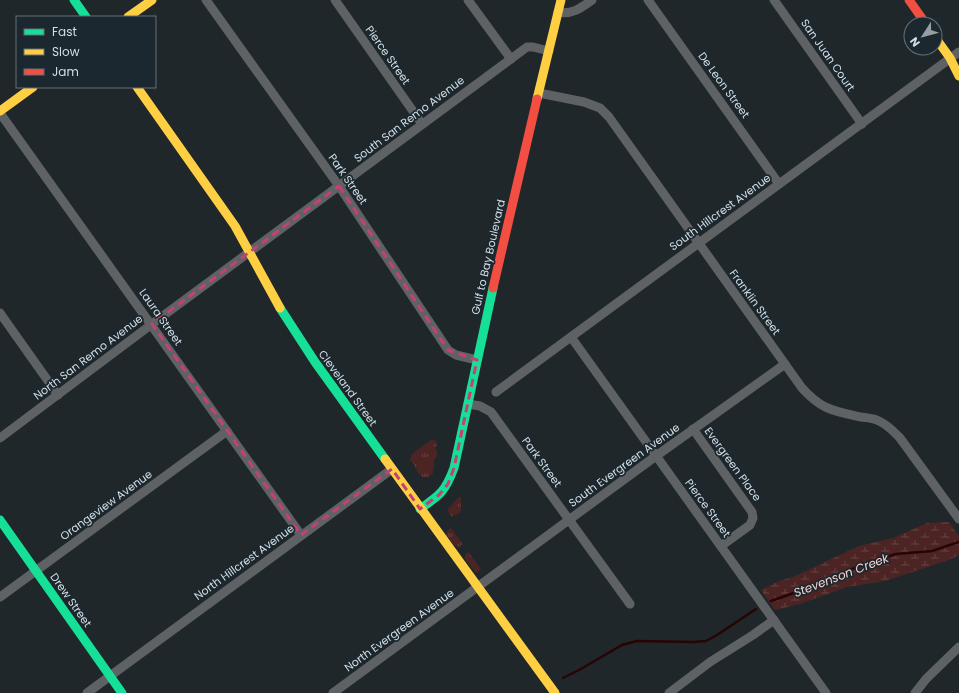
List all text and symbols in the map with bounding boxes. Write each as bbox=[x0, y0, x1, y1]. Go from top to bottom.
legend bbox=[16, 16, 156, 88]
street label: San Juan Court bbox=[797, 16, 859, 94]
north arrow bbox=[903, 16, 943, 56]
street label: Pierce Street bbox=[362, 22, 414, 88]
text: Fast bbox=[52, 23, 77, 40]
text: N bbox=[906, 34, 924, 50]
text: Slow bbox=[52, 43, 80, 60]
street label: De Leon Street bbox=[695, 49, 753, 121]
text: Jam bbox=[52, 63, 79, 80]
street label: South San Remo Avenue bbox=[350, 72, 468, 166]
street label: Park Street bbox=[325, 150, 371, 208]
street label: South Hillcrest Avenue bbox=[666, 170, 774, 254]
street label: Gulf to Bay Boulevard bbox=[467, 198, 509, 316]
street label: Franklin Street bbox=[726, 266, 784, 338]
street label: Laura Street bbox=[136, 285, 186, 349]
street label: North San Remo Avenue bbox=[30, 311, 146, 403]
street label: Cleveland Street bbox=[315, 347, 381, 429]
street label: South Evergreen Avenue bbox=[565, 419, 683, 511]
street label: Evergreen Place bbox=[701, 424, 765, 504]
street label: Park Street bbox=[518, 434, 566, 490]
street label: Orangeview Avenue bbox=[57, 466, 156, 544]
street label: Pierce Street bbox=[681, 476, 735, 540]
street label: North Hillcrest Avenue bbox=[191, 520, 297, 604]
water label: Stevenson Creek bbox=[791, 549, 892, 601]
street label: Drew Street bbox=[46, 570, 96, 630]
street label: North Evergreen Avenue bbox=[341, 585, 457, 675]

